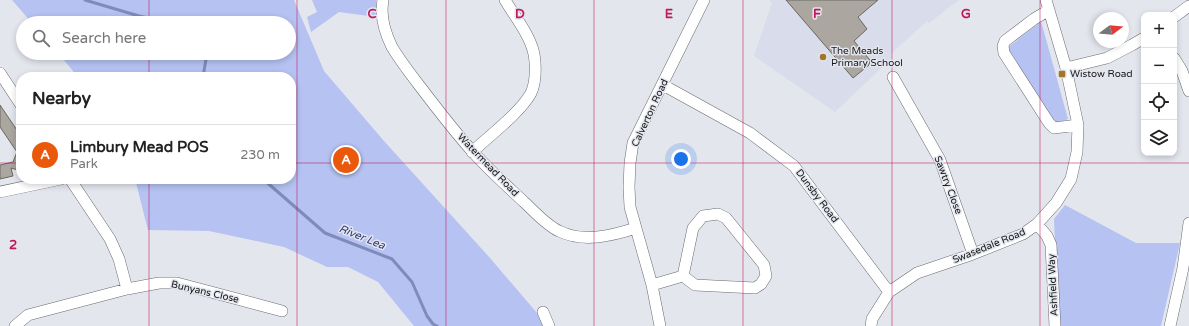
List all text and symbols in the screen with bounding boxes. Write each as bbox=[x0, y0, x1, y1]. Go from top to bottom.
text: C bbox=[367, 6, 377, 22]
text: D bbox=[515, 6, 525, 22]
text: E bbox=[665, 6, 673, 22]
text: F bbox=[813, 6, 821, 22]
text: G bbox=[961, 6, 971, 22]
north arrow bbox=[1093, 12, 1129, 48]
map controls bbox=[1141, 12, 1177, 156]
button: + bbox=[1141, 12, 1177, 48]
search box bbox=[16, 16, 296, 60]
icon: search bbox=[30, 27, 52, 49]
text: Search here bbox=[62, 29, 146, 47]
place label: The Meads Primary School bbox=[831, 45, 903, 69]
button: − bbox=[1141, 48, 1177, 84]
marker: The Meads Primary School bbox=[818, 52, 828, 62]
place label: Wistow Road bbox=[1070, 68, 1133, 80]
marker: Wistow Road bbox=[1057, 69, 1067, 79]
street label: Calverton Road bbox=[629, 77, 671, 149]
button: locate bbox=[1141, 84, 1177, 120]
text: Nearby bbox=[32, 88, 91, 109]
button: layers bbox=[1141, 120, 1177, 156]
street label: Watermead Road bbox=[455, 131, 521, 199]
text: Limbury Mead POS bbox=[70, 138, 209, 156]
pin: A bbox=[333, 145, 359, 175]
text: A bbox=[40, 147, 50, 163]
text: 230 m bbox=[240, 147, 280, 163]
your location bbox=[671, 149, 691, 169]
street label: Sawtry Close bbox=[931, 154, 965, 216]
text: Park bbox=[70, 156, 98, 172]
street label: Dunsby Road bbox=[793, 167, 841, 225]
water label: River Lea bbox=[337, 222, 388, 252]
street label: Swasedale Road bbox=[951, 226, 1027, 266]
text: 2 bbox=[9, 237, 17, 253]
street label: Ashfield Way bbox=[1045, 253, 1061, 316]
street label: Bunyans Close bbox=[170, 278, 240, 306]

